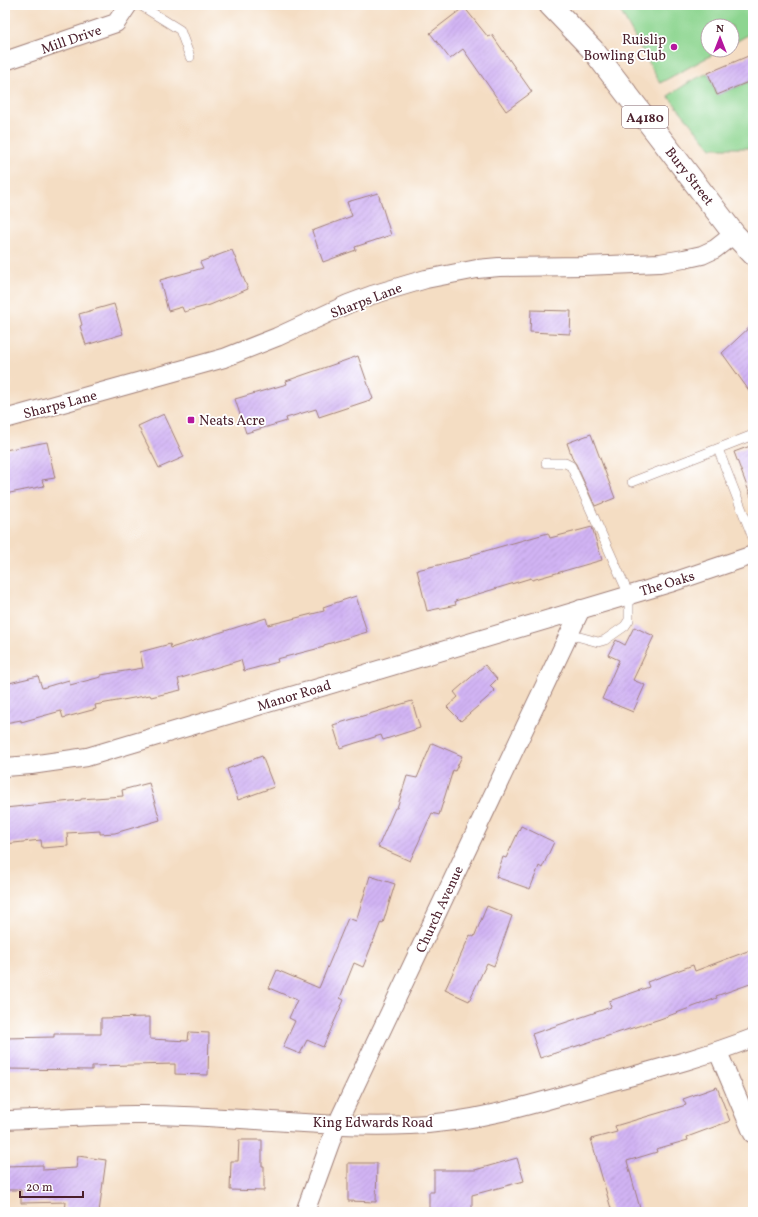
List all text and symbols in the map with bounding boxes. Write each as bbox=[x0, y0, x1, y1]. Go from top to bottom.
north arrow bbox=[700, 18, 740, 58]
street label: Mill Drive bbox=[39, 21, 105, 60]
text: N bbox=[716, 22, 724, 37]
place label: Ruislip Bowling Club bbox=[584, 31, 666, 66]
marker: Ruislip Bowling Club bbox=[669, 42, 679, 52]
road number: A4180 bbox=[622, 106, 668, 128]
street label: Bury Street bbox=[660, 144, 718, 210]
street label: Sharps Lane bbox=[328, 279, 406, 324]
street label: Sharps Lane bbox=[21, 386, 100, 424]
place label: Neats Acre bbox=[199, 412, 265, 431]
marker: Neats Acre bbox=[186, 415, 196, 425]
street label: The Oaks bbox=[638, 567, 697, 602]
street label: Manor Road bbox=[255, 676, 334, 717]
street label: Church Avenue bbox=[412, 863, 469, 956]
street label: King Edwards Road bbox=[313, 1114, 433, 1133]
scale bar bbox=[20, 1173, 83, 1199]
text: 20 m bbox=[26, 1180, 53, 1196]

